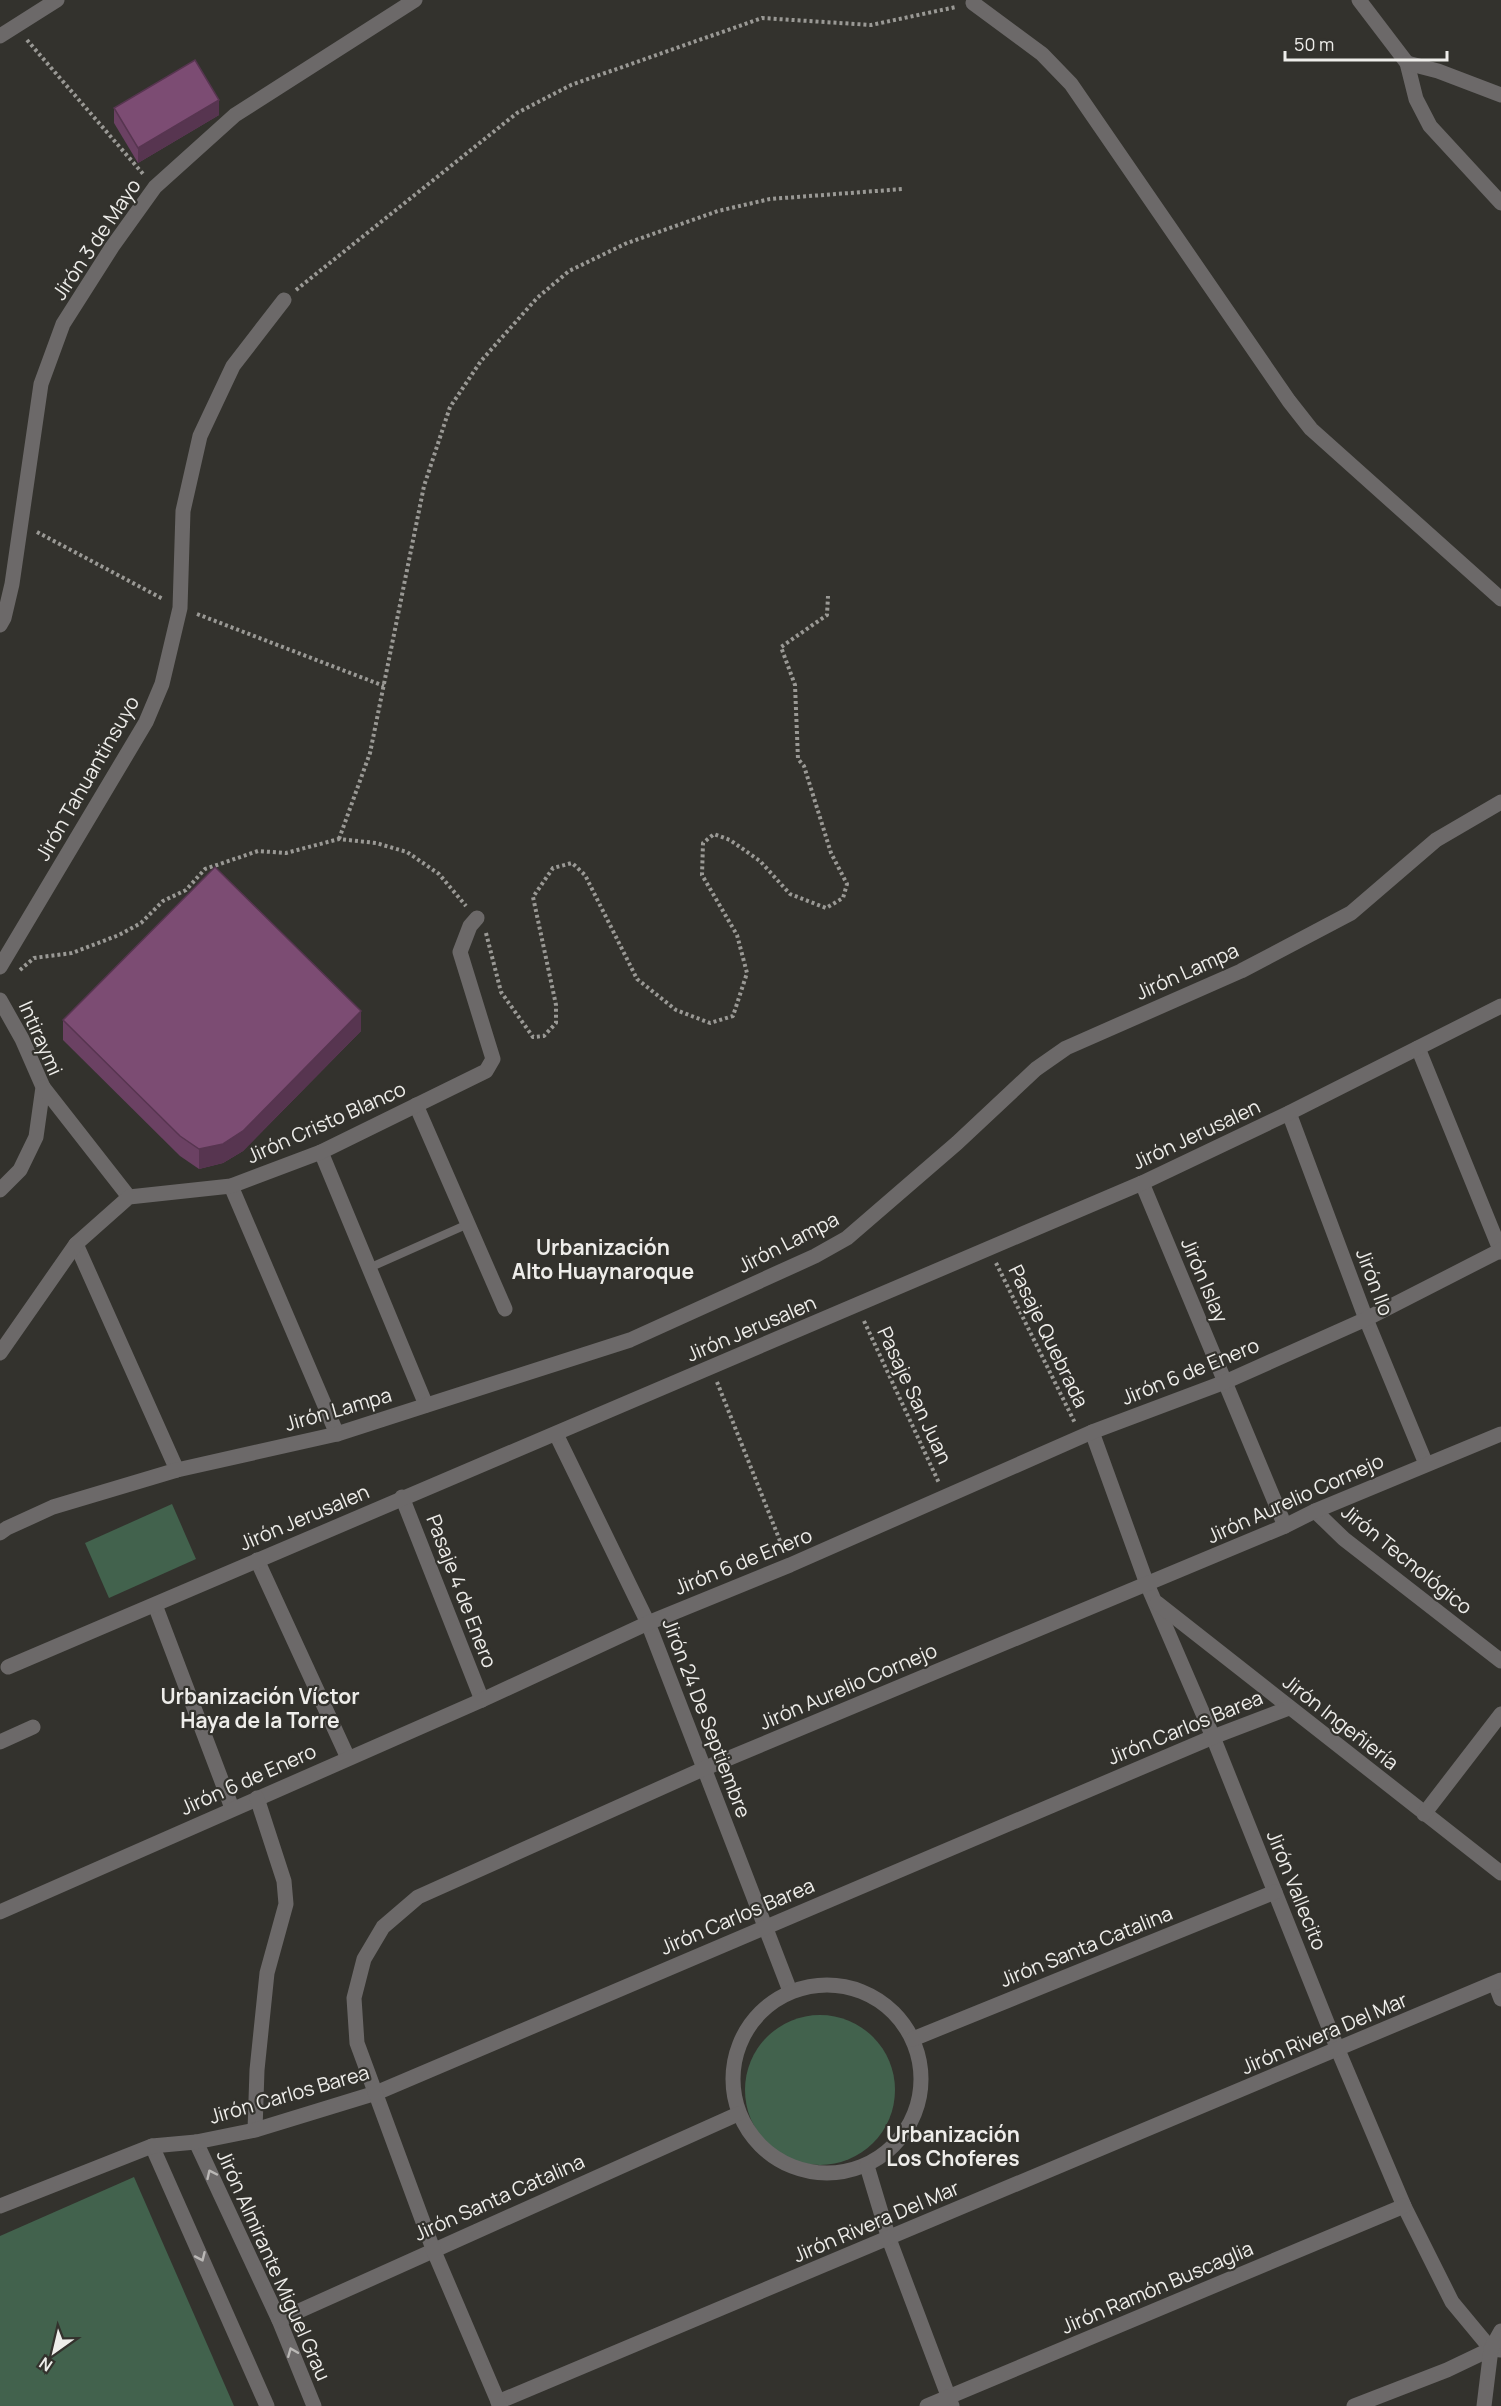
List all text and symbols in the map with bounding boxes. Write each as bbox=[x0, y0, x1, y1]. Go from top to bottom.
scale bar bbox=[1285, 24, 1447, 62]
text: 50 m bbox=[1294, 32, 1334, 56]
street label: Jirón 3 de Mayo bbox=[46, 173, 147, 305]
street label: Jirón Tahuantinsuyo bbox=[29, 691, 145, 865]
street label: Jirón Lampa bbox=[1131, 936, 1243, 1006]
street label: Intiraymi bbox=[13, 997, 69, 1079]
street label: Jirón Cristo Blanco bbox=[242, 1075, 410, 1169]
street label: Jirón Jerusalen bbox=[1128, 1093, 1264, 1175]
street label: Jirón Lampa bbox=[733, 1205, 843, 1279]
district label: Urbanización Alto Huaynaroque bbox=[512, 1233, 694, 1285]
street label: Jirón Islay bbox=[1175, 1234, 1235, 1327]
street label: Jirón Ilo bbox=[1350, 1245, 1400, 1320]
street label: Pasaje Quebrada bbox=[1003, 1260, 1095, 1412]
street label: Jirón Jerusalen bbox=[682, 1289, 820, 1367]
street label: Pasaje San Juan bbox=[871, 1322, 959, 1468]
street label: Jirón 6 de Enero bbox=[1117, 1331, 1263, 1411]
street label: Jirón Lampa bbox=[281, 1381, 395, 1437]
street label: Jirón Aurelio Cornejo bbox=[1202, 1447, 1388, 1549]
street label: Jirón Jerusalen bbox=[235, 1478, 373, 1556]
street label: Jirón Tecnológico bbox=[1336, 1498, 1478, 1620]
street label: Pasaje 4 de Enero bbox=[420, 1510, 504, 1672]
street label: Jirón 6 de Enero bbox=[670, 1521, 816, 1601]
street label: Jirón 24 De Septiembre bbox=[656, 1614, 758, 1822]
street label: Jirón Aurelio Cornejo bbox=[755, 1636, 941, 1736]
street label: Jirón Ingeñiería bbox=[1278, 1668, 1404, 1776]
district label: Urbanización Víctor Haya de la Torre bbox=[160, 1682, 360, 1734]
street label: Jirón Carlos Barea bbox=[1103, 1684, 1267, 1770]
street label: Jirón 6 de Enero bbox=[176, 1737, 320, 1821]
street label: Jirón Vallecito bbox=[1261, 1826, 1333, 1954]
street label: Jirón Carlos Barea bbox=[656, 1871, 818, 1961]
street label: Jirón Santa Catalina bbox=[996, 1899, 1176, 1993]
street label: Jirón Rivera Del Mar bbox=[1237, 1986, 1411, 2080]
street label: Jirón Carlos Barea bbox=[206, 2058, 372, 2130]
district label: Urbanización Los Choferes bbox=[886, 2120, 1020, 2172]
street label: Jirón Almirante Miguel Grau bbox=[211, 2145, 337, 2385]
street label: Jirón Santa Catalina bbox=[409, 2147, 589, 2247]
one-way arrow bbox=[206, 2170, 218, 2181]
street label: Jirón Rivera Del Mar bbox=[789, 2174, 963, 2268]
street label: Jirón Ramón Buscaglia bbox=[1057, 2234, 1257, 2340]
one-way arrow bbox=[194, 2251, 206, 2262]
north arrow bbox=[24, 2322, 84, 2382]
one-way arrow bbox=[287, 2347, 299, 2358]
text: N bbox=[35, 2352, 57, 2377]

